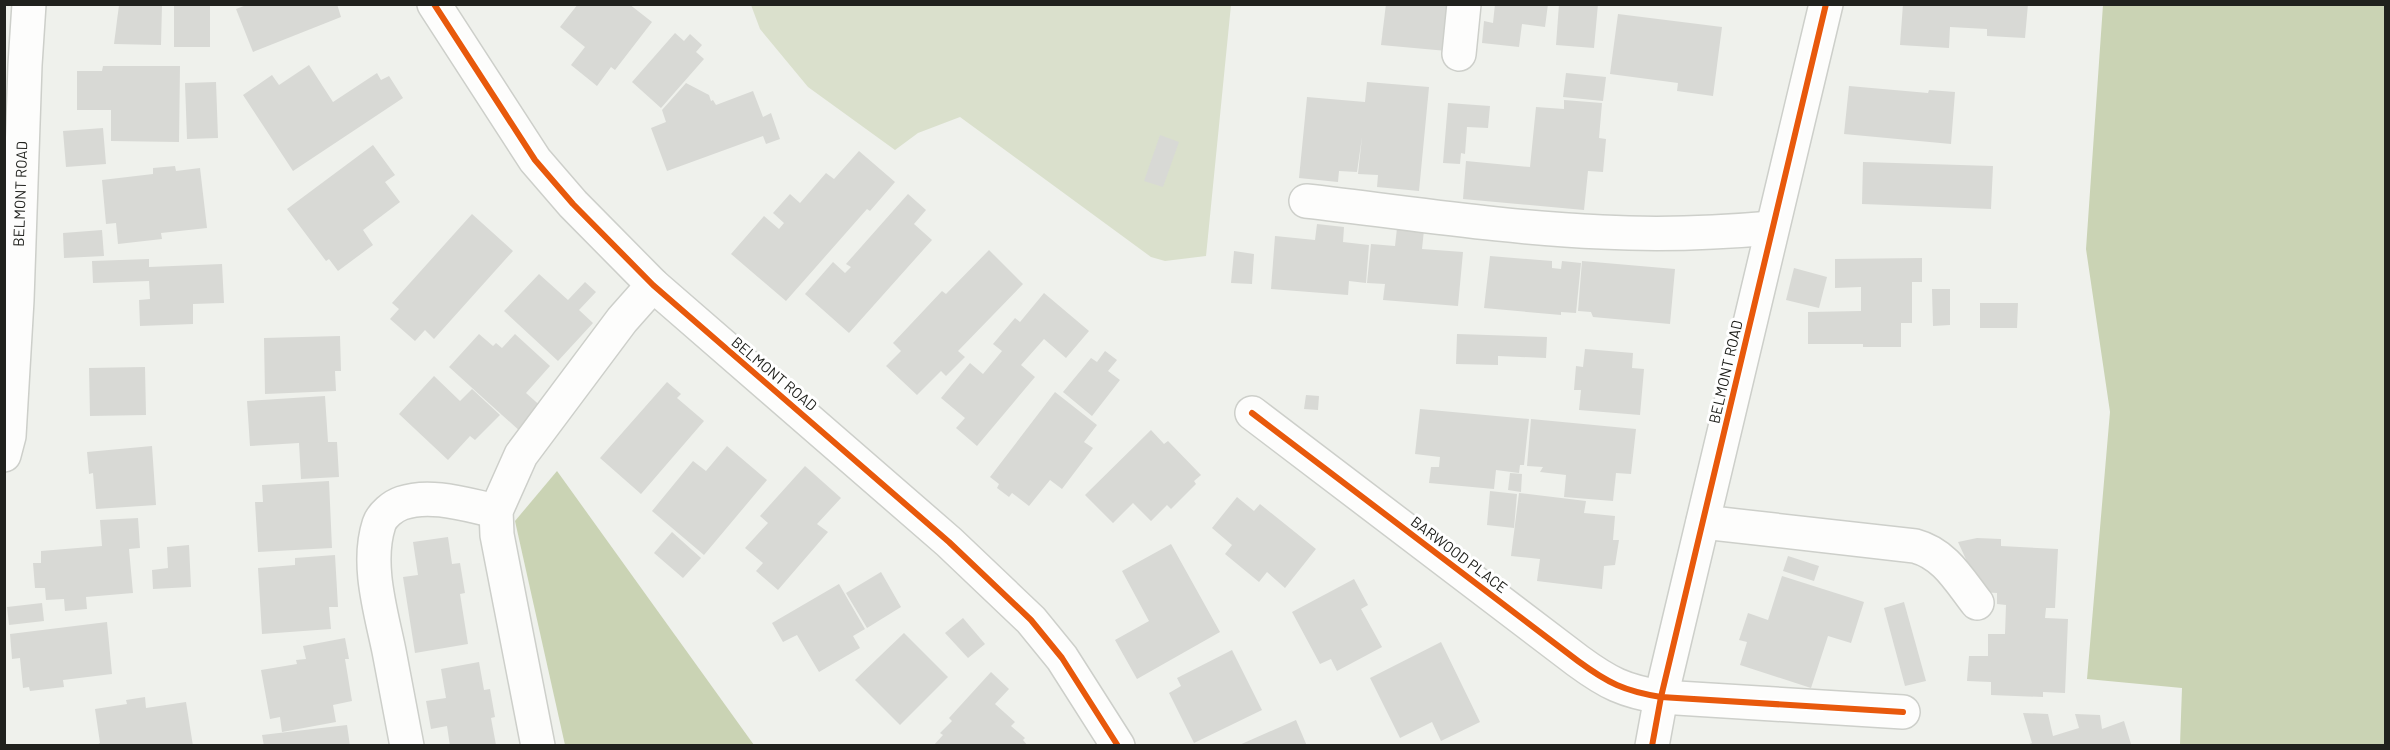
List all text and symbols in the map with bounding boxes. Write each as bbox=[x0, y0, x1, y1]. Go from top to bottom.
street label: BELMONT ROAD bbox=[9, 141, 30, 247]
street label: BELMONT ROAD bbox=[1704, 318, 1746, 425]
street label: BELMONT ROAD bbox=[728, 332, 821, 414]
street label: BARWOOD PLACE bbox=[1408, 512, 1511, 596]

